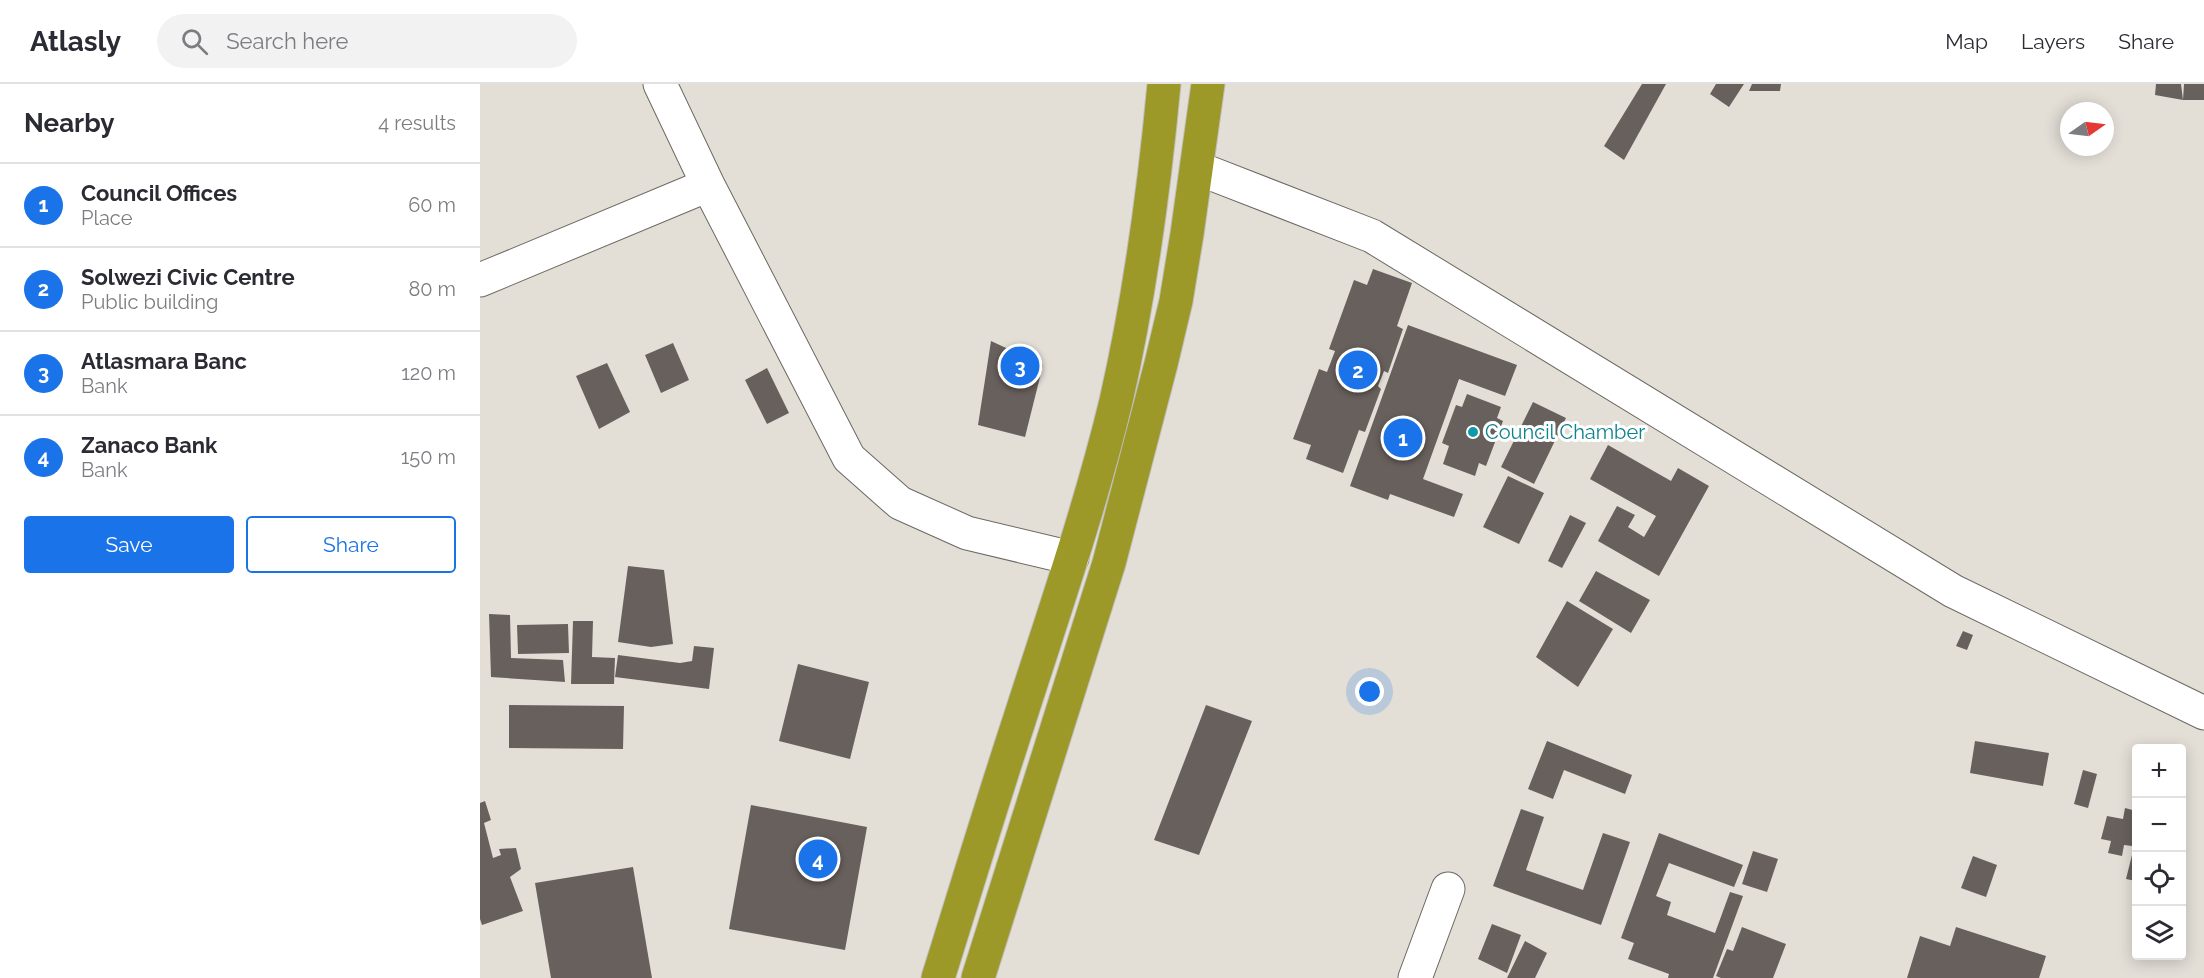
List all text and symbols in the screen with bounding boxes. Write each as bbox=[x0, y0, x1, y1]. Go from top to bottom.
search box bbox=[157, 14, 577, 68]
text: Atlasly bbox=[30, 25, 121, 58]
icon: search bbox=[178, 25, 211, 58]
text: Search here bbox=[226, 28, 348, 54]
text: Map bbox=[1945, 29, 1988, 54]
text: Layers bbox=[2021, 29, 2085, 54]
text: Share bbox=[2118, 29, 2174, 54]
north arrow bbox=[2060, 102, 2114, 156]
text: Nearby bbox=[24, 108, 114, 138]
text: 4 results bbox=[378, 111, 456, 135]
text: Council Offices bbox=[81, 180, 237, 206]
text: 1 bbox=[39, 193, 48, 217]
text: 60 m bbox=[408, 193, 456, 217]
text: Place bbox=[81, 206, 132, 230]
text: Solwezi Civic Centre bbox=[81, 264, 295, 290]
text: 2 bbox=[38, 277, 49, 301]
text: 80 m bbox=[408, 277, 456, 301]
text: Public building bbox=[81, 290, 218, 314]
pin: 3 bbox=[1000, 344, 1040, 388]
text: Atlasmara Banc bbox=[81, 348, 247, 374]
pin: 2 bbox=[1338, 348, 1378, 392]
text: 3 bbox=[38, 361, 49, 385]
text: 120 m bbox=[401, 361, 456, 385]
text: Bank bbox=[81, 374, 127, 398]
pin: 1 bbox=[1384, 416, 1422, 460]
place label: Council Chamber bbox=[1485, 420, 1645, 444]
marker: Council Chamber bbox=[1466, 425, 1480, 439]
text: Zanaco Bank bbox=[81, 432, 217, 458]
text: 4 bbox=[38, 445, 49, 469]
text: 150 m bbox=[401, 445, 456, 469]
text: Bank bbox=[81, 458, 127, 482]
button: Save bbox=[24, 516, 234, 573]
button: Share bbox=[246, 516, 456, 573]
your location bbox=[1355, 677, 1384, 706]
map controls bbox=[2132, 744, 2186, 960]
button: + bbox=[2132, 744, 2186, 798]
button: − bbox=[2132, 798, 2186, 852]
pin: 4 bbox=[798, 836, 838, 882]
button: locate bbox=[2132, 852, 2186, 906]
button: layers bbox=[2132, 906, 2186, 960]

